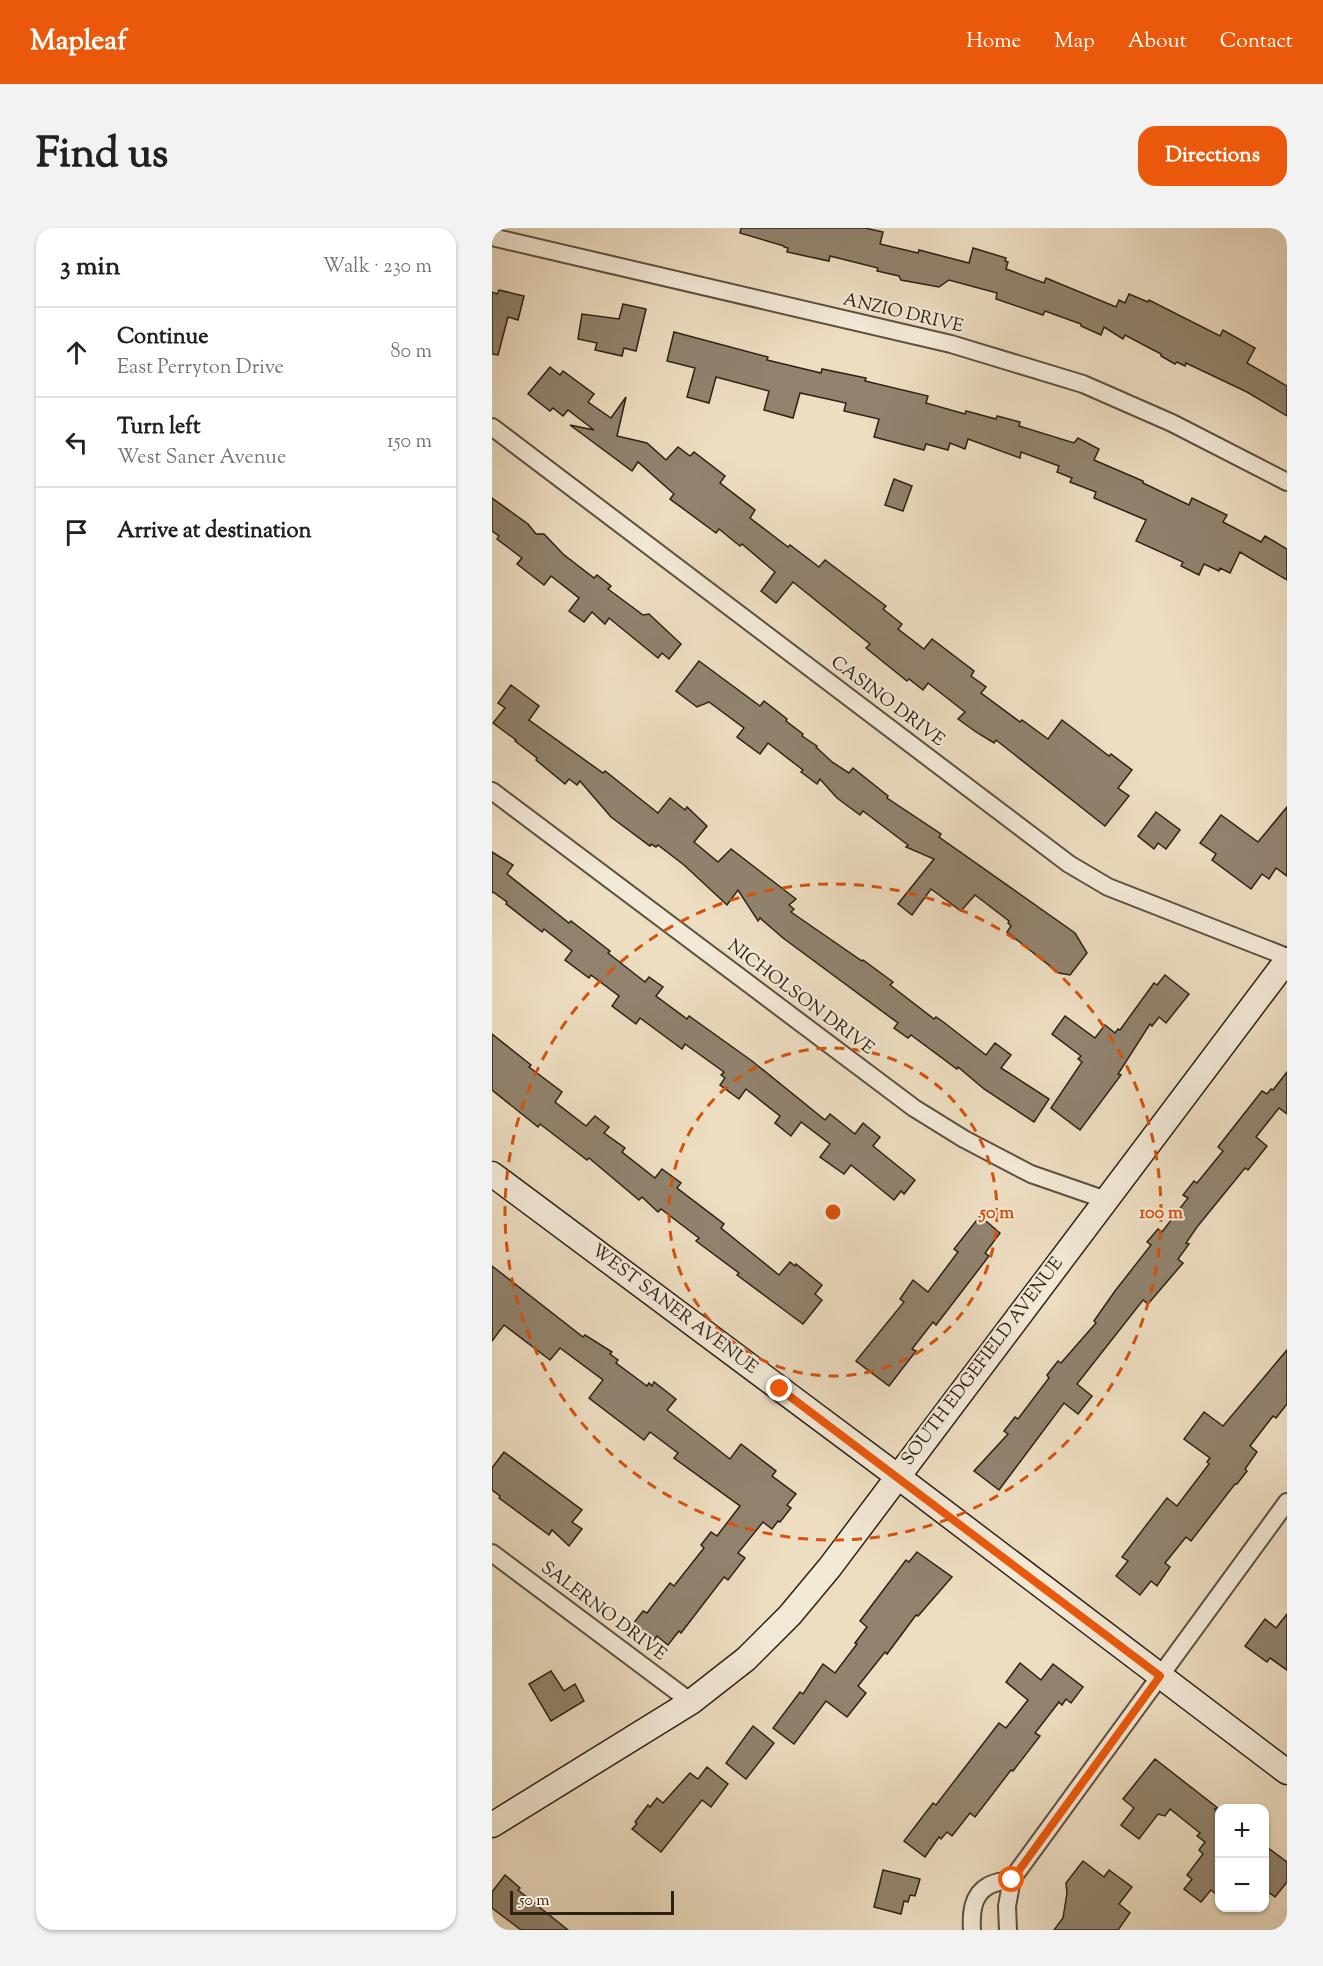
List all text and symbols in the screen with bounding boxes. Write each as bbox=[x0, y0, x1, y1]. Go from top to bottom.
text: Mapleaf bbox=[30, 22, 127, 62]
text: Home bbox=[966, 27, 1021, 57]
text: Map bbox=[1054, 27, 1095, 57]
text: About bbox=[1128, 27, 1187, 57]
text: Contact bbox=[1220, 27, 1293, 57]
text: Find us bbox=[36, 126, 168, 186]
button: Directions bbox=[1138, 126, 1287, 186]
text: 3 min bbox=[60, 249, 120, 286]
text: Walk · 230 m bbox=[323, 253, 432, 282]
street label: ANZIO DRIVE bbox=[840, 288, 966, 340]
text: Continue bbox=[117, 322, 208, 354]
icon: ahead bbox=[60, 336, 93, 369]
text: 80 m bbox=[391, 338, 432, 367]
text: East Perryton Drive bbox=[117, 354, 284, 383]
text: Turn left bbox=[117, 412, 200, 444]
icon: left bbox=[60, 426, 93, 459]
text: 150 m bbox=[387, 428, 432, 457]
text: West Saner Avenue bbox=[117, 444, 286, 473]
icon: arrive bbox=[60, 516, 93, 549]
text: Arrive at destination bbox=[117, 516, 312, 548]
street label: CASINO DRIVE bbox=[825, 650, 950, 754]
street label: NICHOLSON DRIVE bbox=[721, 934, 879, 1062]
text: 50 m bbox=[978, 1201, 1014, 1227]
text: 100 m bbox=[1139, 1201, 1183, 1227]
centre of rings bbox=[823, 1202, 843, 1222]
street label: WEST SANER AVENUE bbox=[585, 1239, 763, 1381]
street label: SOUTH EDGEFIELD AVENUE bbox=[896, 1252, 1070, 1472]
route end bbox=[766, 1375, 792, 1401]
street label: SALERNO DRIVE bbox=[535, 1556, 671, 1668]
map controls bbox=[1215, 1804, 1269, 1912]
button: + bbox=[1215, 1804, 1269, 1858]
button: − bbox=[1215, 1858, 1269, 1912]
route start bbox=[998, 1866, 1024, 1892]
scale bar bbox=[510, 1888, 674, 1916]
text: 50 m bbox=[519, 1890, 550, 1913]

